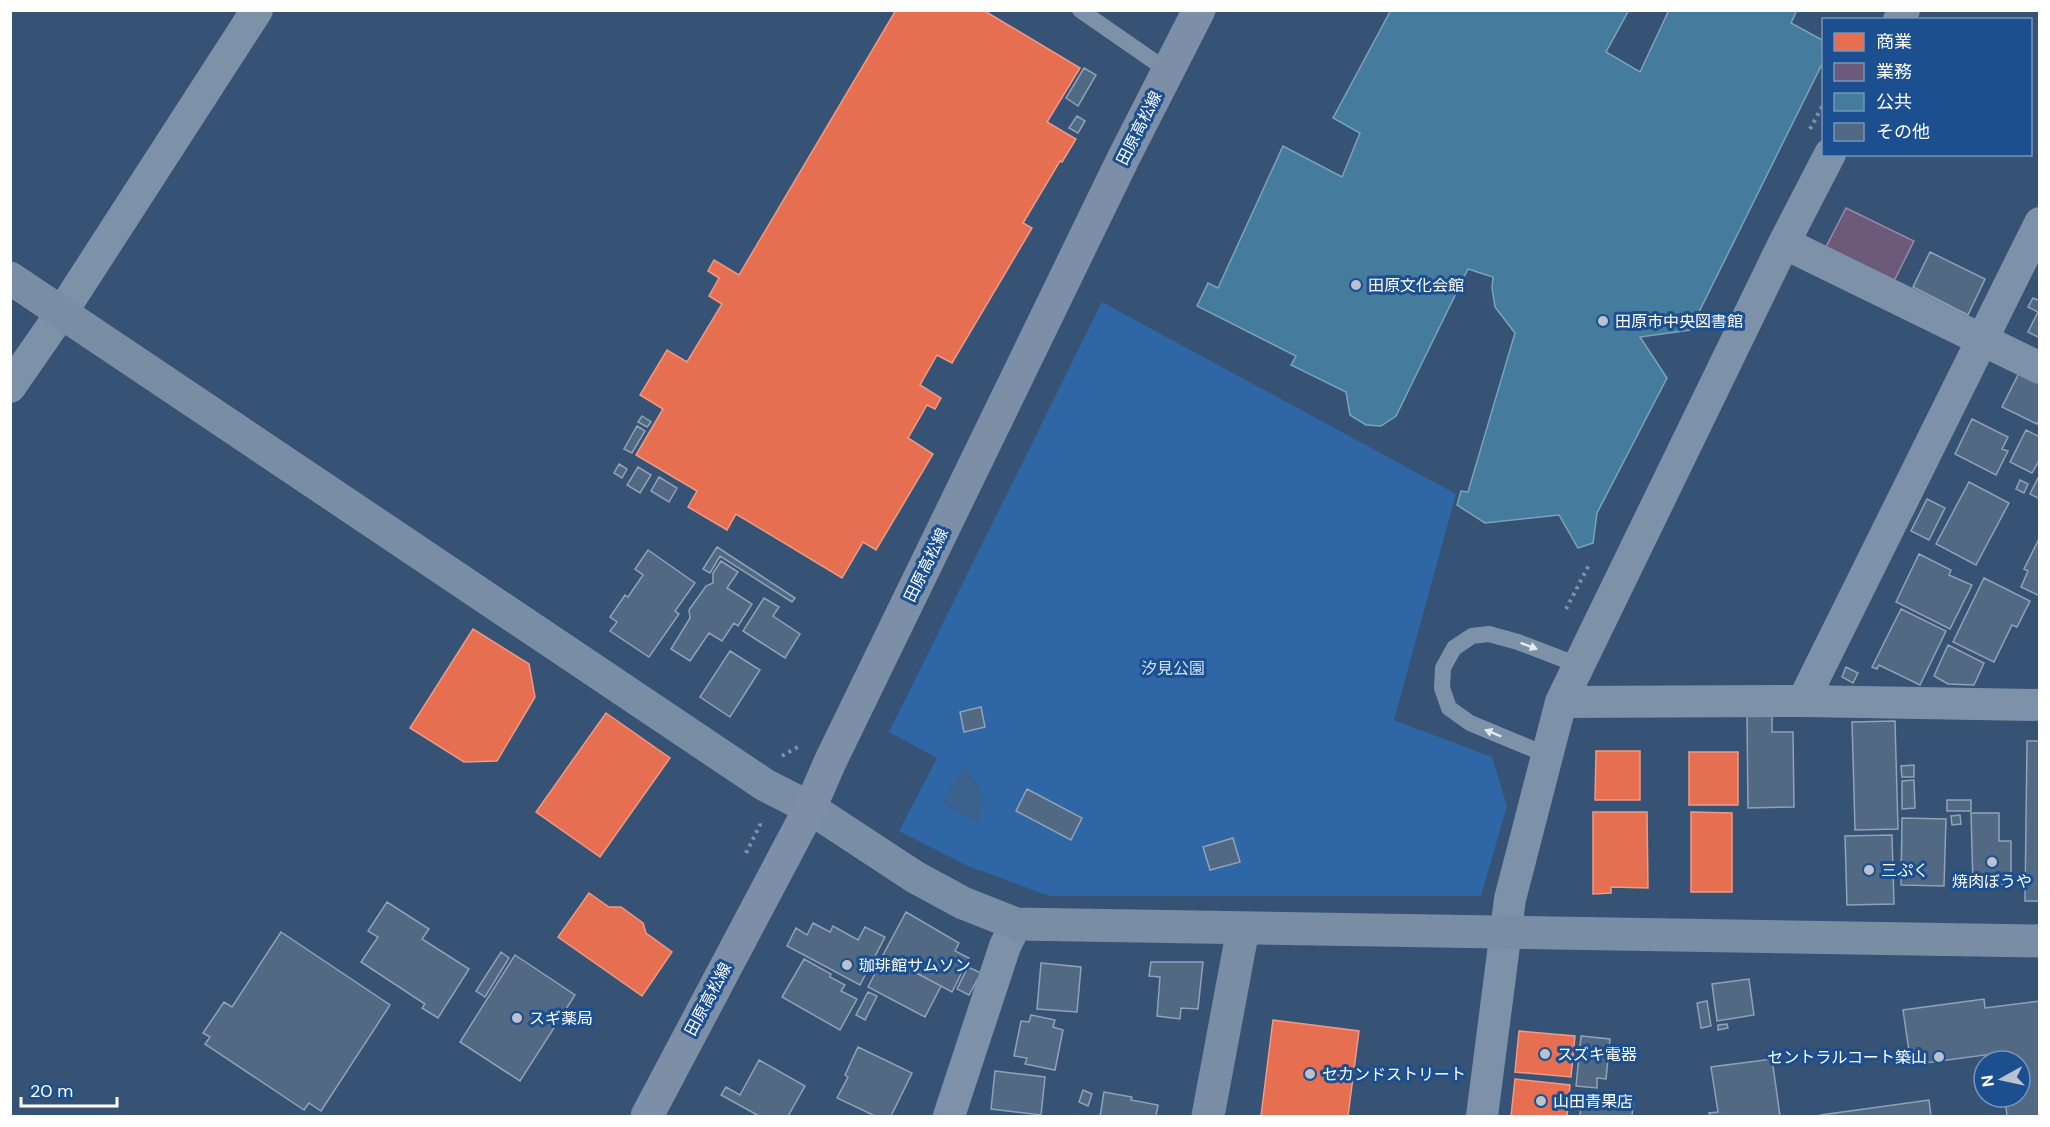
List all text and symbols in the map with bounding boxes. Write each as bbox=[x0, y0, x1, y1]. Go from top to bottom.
legend bbox=[1822, 18, 2032, 156]
text: 商業 bbox=[1876, 30, 1912, 54]
text: 業務 bbox=[1876, 60, 1912, 84]
street label: 田原高松線 bbox=[1111, 88, 1167, 168]
text: 公共 bbox=[1876, 90, 1912, 114]
text: その他 bbox=[1876, 120, 1930, 144]
place label: 田原文化会館 bbox=[1368, 275, 1464, 296]
marker: 田原文化会館 bbox=[1349, 278, 1363, 292]
place label: 田原市中央図書館 bbox=[1615, 311, 1743, 332]
marker: 田原市中央図書館 bbox=[1596, 314, 1610, 328]
street label: 田原高松線 bbox=[899, 524, 953, 606]
one-way arrow bbox=[1520, 641, 1538, 651]
park label: 汐見公園 bbox=[1141, 658, 1205, 679]
one-way arrow bbox=[1483, 728, 1501, 738]
marker: 焼肉ぼうや bbox=[1985, 855, 1999, 869]
place label: 三ぷく bbox=[1881, 860, 1929, 881]
marker: 三ぷく bbox=[1862, 863, 1876, 877]
place label: 焼肉ぼうや bbox=[1952, 871, 2032, 892]
place label: 珈琲館サムソン bbox=[859, 955, 971, 976]
marker: 珈琲館サムソン bbox=[840, 958, 854, 972]
street label: 田原高松線 bbox=[680, 959, 736, 1039]
place label: スギ薬局 bbox=[529, 1008, 593, 1029]
marker: スギ薬局 bbox=[510, 1011, 524, 1025]
place label: スズキ電器 bbox=[1557, 1044, 1637, 1065]
marker: スズキ電器 bbox=[1538, 1047, 1552, 1061]
place label: セントラルコート築山 bbox=[1767, 1047, 1927, 1068]
north arrow bbox=[1972, 1049, 2032, 1109]
marker: セントラルコート築山 bbox=[1932, 1050, 1946, 1064]
place label: セカンドストリート bbox=[1322, 1064, 1466, 1085]
marker: セカンドストリート bbox=[1303, 1067, 1317, 1081]
scale bar bbox=[21, 1070, 117, 1108]
text: N bbox=[1976, 1074, 1999, 1088]
text: 20 m bbox=[30, 1079, 73, 1103]
place label: 山田青果店 bbox=[1553, 1091, 1633, 1112]
marker: 山田青果店 bbox=[1534, 1094, 1548, 1108]

